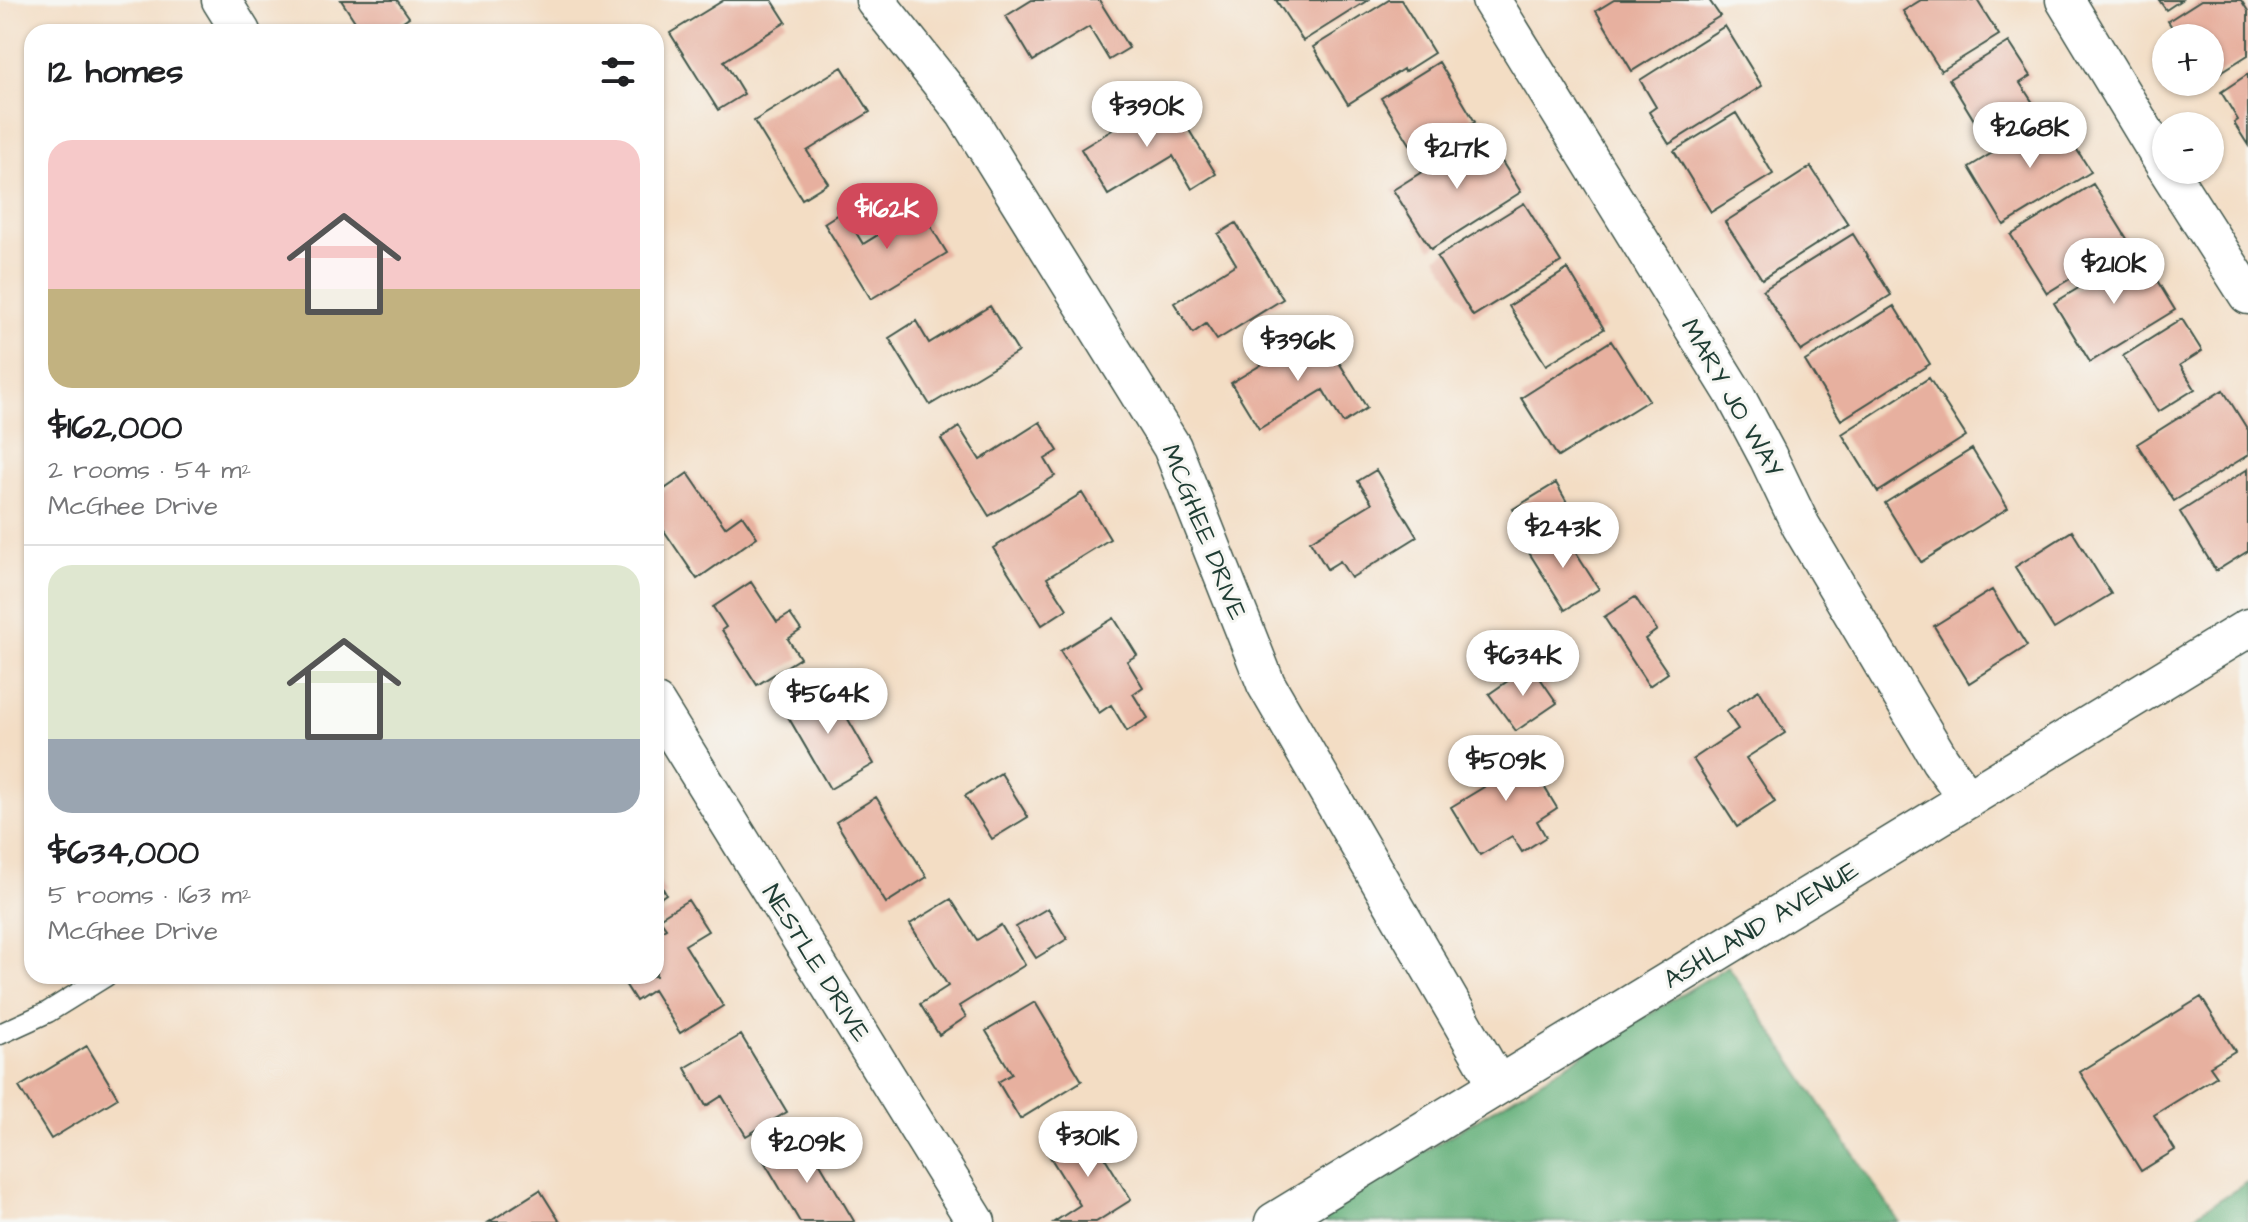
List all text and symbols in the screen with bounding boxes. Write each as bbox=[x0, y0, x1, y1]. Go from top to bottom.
map controls bbox=[2152, 24, 2224, 184]
button: + bbox=[2152, 24, 2224, 96]
text: 12 homes bbox=[48, 48, 183, 96]
icon: filters bbox=[596, 50, 640, 94]
pin: $390K bbox=[1091, 81, 1203, 149]
text: $390K bbox=[1110, 89, 1184, 125]
pin: $268K bbox=[1974, 102, 2086, 170]
text: $268K bbox=[1991, 110, 2069, 146]
button: − bbox=[2152, 112, 2224, 184]
pin: $217K bbox=[1401, 123, 1513, 191]
text: $217K bbox=[1425, 131, 1489, 167]
pin: $162K bbox=[831, 183, 943, 251]
text: $162K bbox=[855, 191, 919, 227]
icon: home bbox=[272, 192, 416, 336]
pin: $210K bbox=[2058, 238, 2170, 306]
text: $210K bbox=[2082, 246, 2146, 282]
street label: MARY JO WAY bbox=[1672, 312, 1792, 484]
pin: $396K bbox=[1242, 315, 1354, 383]
text: $396K bbox=[1261, 323, 1335, 359]
text: $162,000 bbox=[48, 404, 182, 452]
street label: MCGHEE DRIVE bbox=[1152, 439, 1256, 625]
text: 2 rooms · 54 m² bbox=[48, 452, 251, 488]
text: McGhee Drive bbox=[48, 488, 218, 524]
pin: $243K bbox=[1507, 502, 1619, 570]
text: $243K bbox=[1525, 510, 1601, 546]
icon: home bbox=[272, 617, 416, 761]
pin: $634K bbox=[1467, 630, 1579, 698]
text: $634K bbox=[1484, 638, 1562, 674]
pin: $564K bbox=[772, 668, 884, 736]
text: $564K bbox=[787, 676, 869, 712]
pin: $509K bbox=[1450, 735, 1562, 803]
text: $509K bbox=[1466, 743, 1546, 779]
text: $634,000 bbox=[48, 829, 199, 877]
street label: ASHLAND AVENUE bbox=[1657, 852, 1865, 998]
text: 5 rooms · 163 m² bbox=[48, 877, 251, 913]
street label: NESTLE DRIVE bbox=[753, 877, 879, 1049]
text: McGhee Drive bbox=[48, 913, 218, 949]
pin: $301K bbox=[1032, 1111, 1144, 1179]
pin: $209K bbox=[751, 1117, 863, 1185]
text: $301K bbox=[1056, 1119, 1120, 1155]
text: $209K bbox=[769, 1125, 845, 1161]

